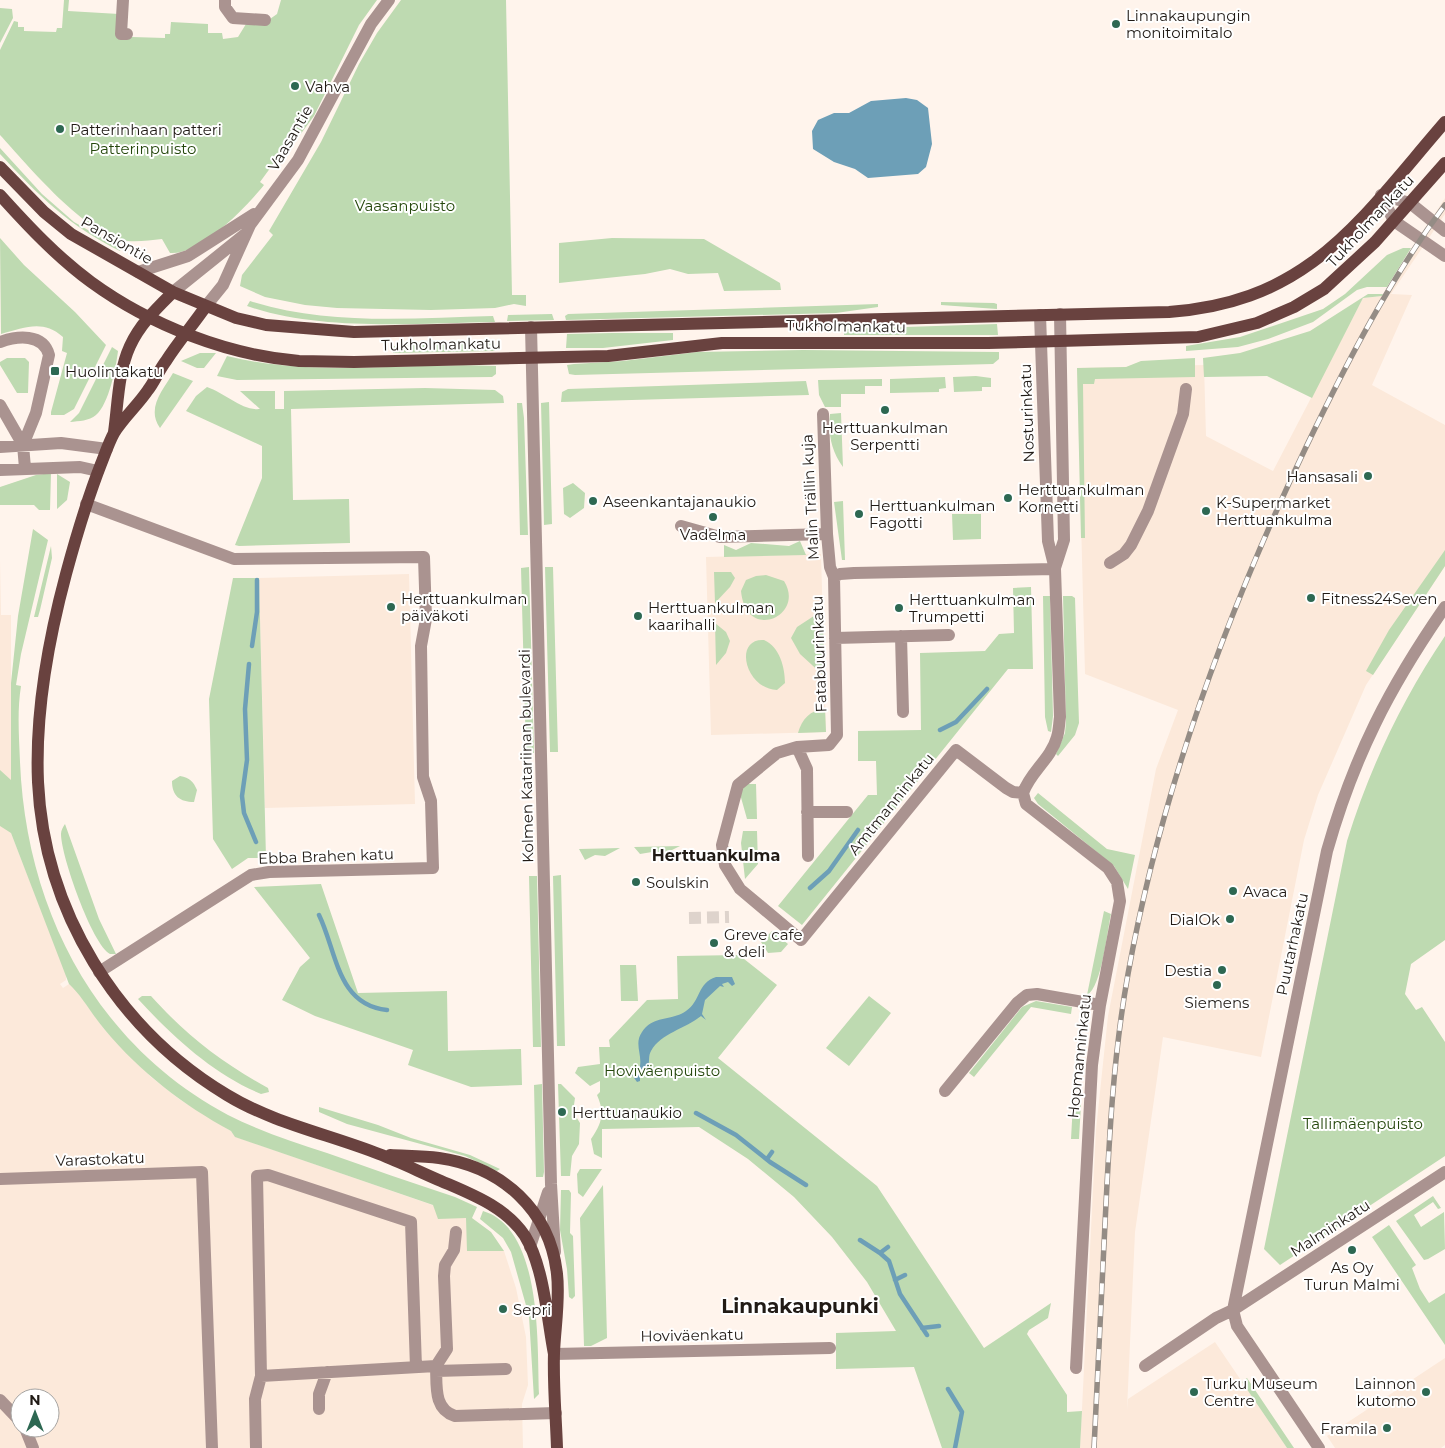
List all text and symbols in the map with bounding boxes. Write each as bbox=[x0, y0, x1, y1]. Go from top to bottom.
place label: Linnakaupungin monitoimitalo bbox=[1126, 6, 1251, 42]
marker: Linnakaupungin monitoimitalo bbox=[1110, 18, 1122, 30]
place label: Vahva bbox=[305, 77, 350, 96]
marker: Vahva bbox=[289, 80, 301, 92]
street label: Vaasantie bbox=[264, 102, 316, 174]
place label: Patterinhaan patteri bbox=[70, 120, 222, 139]
marker: Patterinhaan patteri bbox=[54, 123, 66, 135]
park label: Patterinpuisto bbox=[89, 139, 197, 158]
street label: Tukholmankatu bbox=[1322, 171, 1418, 271]
park label: Vaasanpuisto bbox=[355, 196, 455, 215]
street label: Pansiontie bbox=[78, 212, 156, 268]
street label: Tukholmankatu bbox=[786, 315, 906, 337]
street label: Tukholmankatu bbox=[381, 333, 501, 355]
place label: Huolintakatu bbox=[65, 362, 163, 381]
street label: Nosturinkatu bbox=[1016, 363, 1038, 463]
marker: Huolintakatu bbox=[49, 365, 61, 377]
marker: Herttuankulman Serpentti bbox=[879, 404, 891, 416]
place label: Herttuankulman Serpentti bbox=[822, 418, 948, 454]
street label: Malin Trällin kuja bbox=[797, 434, 823, 560]
place label: Hansasali bbox=[1286, 467, 1358, 486]
marker: Hansasali bbox=[1362, 470, 1374, 482]
place label: Herttuankulman Kornetti bbox=[1018, 480, 1144, 516]
place label: Aseenkantajanaukio bbox=[603, 492, 756, 511]
marker: Herttuankulman Kornetti bbox=[1002, 492, 1014, 504]
place label: K-Supermarket Herttuankulma bbox=[1216, 493, 1332, 529]
marker: Aseenkantajanaukio bbox=[587, 495, 599, 507]
place label: Herttuankulman Fagotti bbox=[869, 496, 995, 532]
marker: K-Supermarket Herttuankulma bbox=[1200, 505, 1212, 517]
marker: Herttuankulman Fagotti bbox=[853, 508, 865, 520]
marker: Vadelma bbox=[707, 511, 719, 523]
place label: Vadelma bbox=[680, 525, 746, 544]
place label: Herttuankulman päiväkoti bbox=[401, 589, 527, 625]
place label: Fitness24Seven bbox=[1321, 589, 1437, 608]
place label: Herttuankulman Trumpetti bbox=[909, 590, 1035, 626]
marker: Fitness24Seven bbox=[1305, 592, 1317, 604]
street label: Fatabuurinkatu bbox=[807, 595, 831, 713]
place label: Herttuankulman kaarihalli bbox=[648, 598, 774, 634]
marker: Herttuankulman päiväkoti bbox=[385, 601, 397, 613]
marker: Herttuankulman Trumpetti bbox=[893, 602, 905, 614]
marker: Herttuankulman kaarihalli bbox=[632, 610, 644, 622]
street label: Kolmen Katariinan bulevardi bbox=[515, 649, 537, 863]
street label: Amtmanninkatu bbox=[844, 749, 938, 859]
street label: Ebba Brahen katu bbox=[258, 844, 394, 868]
district label: Herttuankulma bbox=[652, 846, 780, 865]
place label: Soulskin bbox=[646, 873, 709, 892]
marker: Soulskin bbox=[630, 876, 642, 888]
place label: Avaca bbox=[1243, 882, 1287, 901]
marker: Avaca bbox=[1227, 885, 1239, 897]
street label: Puutarhakatu bbox=[1272, 891, 1312, 997]
place label: DialOk bbox=[1169, 910, 1220, 929]
marker: DialOk bbox=[1224, 913, 1236, 925]
place label: Greve cafe & deli bbox=[724, 925, 803, 961]
marker: Greve cafe & deli bbox=[708, 937, 720, 949]
place label: Destia bbox=[1164, 961, 1212, 980]
marker: Destia bbox=[1216, 964, 1228, 976]
marker: Siemens bbox=[1211, 979, 1223, 991]
street label: Hopmanninkatu bbox=[1063, 993, 1095, 1119]
place label: Siemens bbox=[1185, 993, 1249, 1012]
park label: Hoviväenpuisto bbox=[604, 1061, 720, 1080]
place label: Herttuanaukio bbox=[572, 1103, 682, 1122]
marker: Herttuanaukio bbox=[556, 1106, 568, 1118]
park label: Tallimäenpuisto bbox=[1303, 1114, 1423, 1133]
street label: Varastokatu bbox=[55, 1148, 145, 1170]
street label: Malminkatu bbox=[1287, 1195, 1373, 1261]
marker: As Oy Turun Malmi bbox=[1346, 1244, 1358, 1256]
place label: As Oy Turun Malmi bbox=[1304, 1258, 1400, 1294]
district label: Linnakaupunki bbox=[721, 1294, 879, 1318]
place label: Sepri bbox=[513, 1300, 551, 1319]
marker: Sepri bbox=[497, 1303, 509, 1315]
street label: Hoviväenkatu bbox=[640, 1325, 744, 1345]
place label: Turku Museum Centre bbox=[1204, 1374, 1318, 1410]
place label: Lainnon kutomo bbox=[1354, 1374, 1416, 1410]
marker: Turku Museum Centre bbox=[1188, 1386, 1200, 1398]
marker: Lainnon kutomo bbox=[1420, 1386, 1432, 1398]
north arrow bbox=[10, 1388, 60, 1438]
text: N bbox=[29, 1391, 41, 1409]
place label: Framila bbox=[1321, 1419, 1377, 1438]
marker: Framila bbox=[1381, 1422, 1393, 1434]

